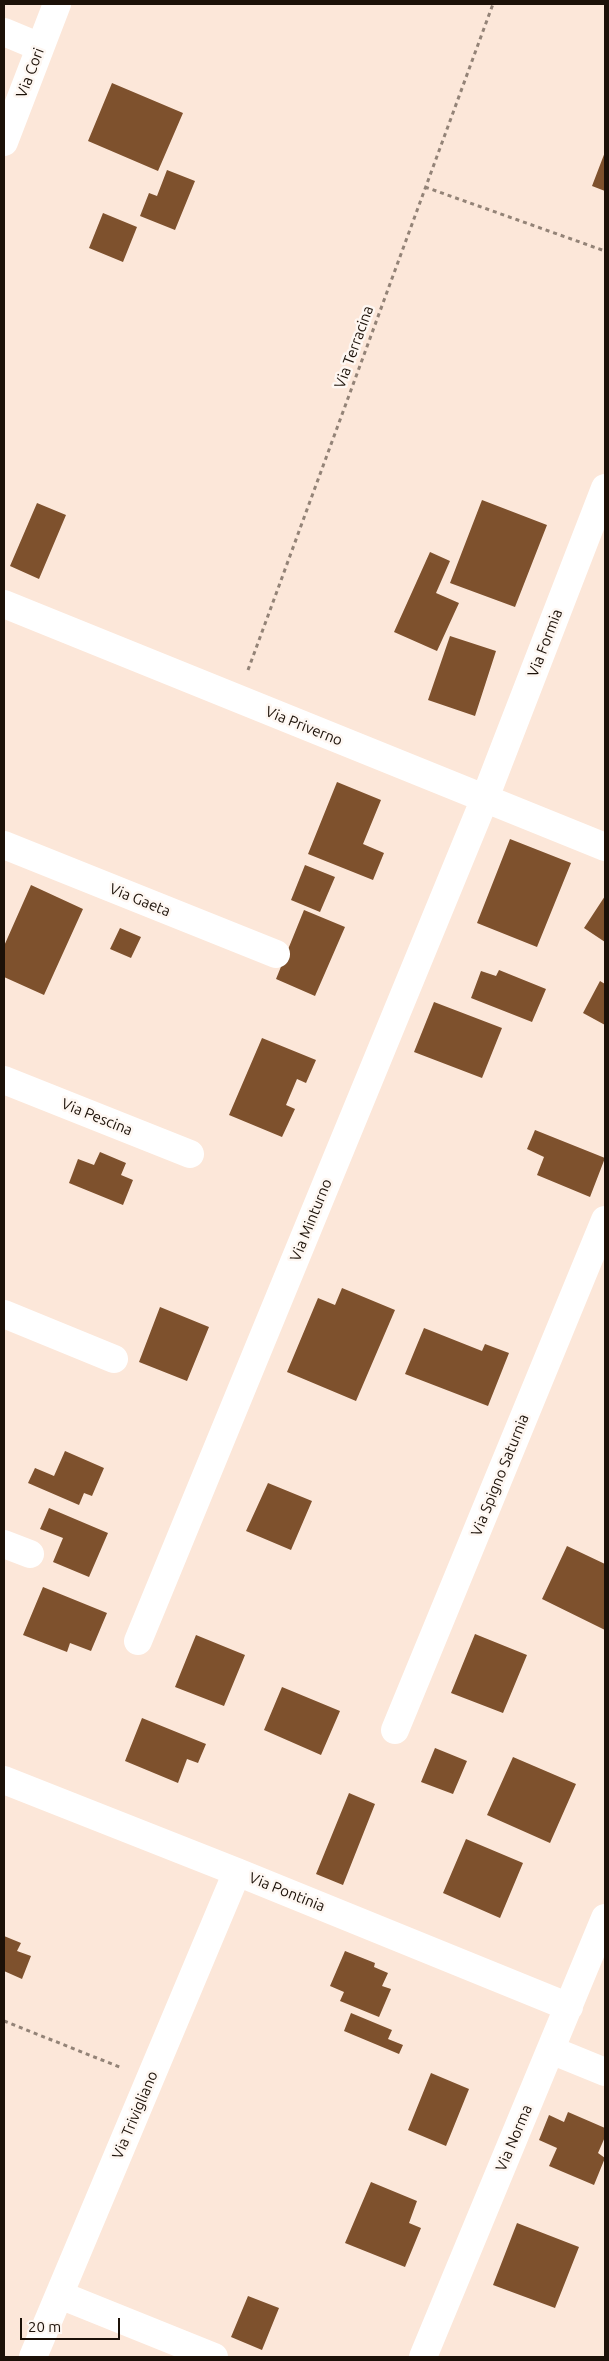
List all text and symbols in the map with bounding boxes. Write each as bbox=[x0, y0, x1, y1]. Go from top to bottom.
street label: Via Cori bbox=[12, 45, 48, 101]
street label: Via Terracina bbox=[331, 303, 377, 391]
street label: Via Formia bbox=[524, 606, 566, 680]
street label: Via Priverno bbox=[263, 702, 345, 750]
street label: Via Gaeta bbox=[107, 880, 173, 920]
street label: Via Pescina bbox=[59, 1095, 135, 1139]
street label: Via Minturno bbox=[286, 1176, 336, 1264]
street label: Via Spigno Saturnia bbox=[467, 1411, 533, 1539]
street label: Via Pontinia bbox=[246, 1869, 328, 1915]
street label: Via Trivigliano bbox=[108, 2068, 162, 2162]
street label: Via Norma bbox=[492, 2102, 536, 2174]
scale bar bbox=[22, 2308, 122, 2340]
text: 20 m bbox=[28, 2318, 61, 2335]

